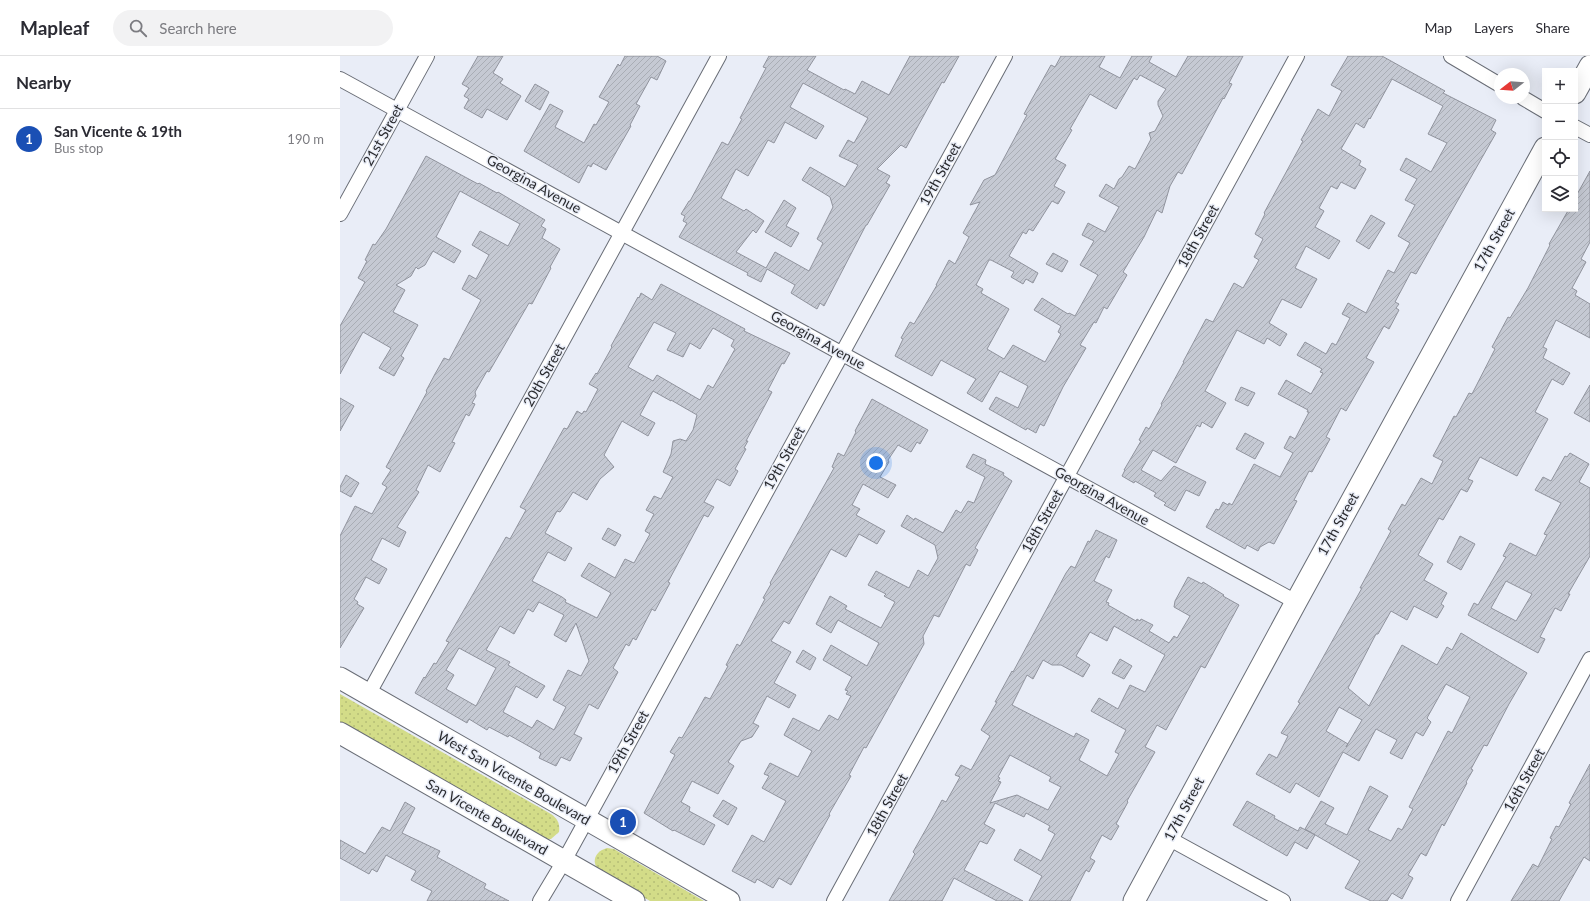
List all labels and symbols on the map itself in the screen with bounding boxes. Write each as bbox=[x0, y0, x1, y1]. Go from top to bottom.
north arrow bbox=[1494, 68, 1530, 104]
street label: 21st Street bbox=[359, 101, 406, 169]
street label: 19th Street bbox=[915, 139, 964, 208]
street label: Georgina Avenue bbox=[484, 151, 584, 217]
street label: 18th Street bbox=[1173, 201, 1222, 270]
street label: 17th Street bbox=[1469, 205, 1518, 274]
street label: Georgina Avenue bbox=[768, 307, 868, 373]
street label: 20th Street bbox=[519, 340, 568, 409]
street label: 19th Street bbox=[759, 423, 808, 492]
your location bbox=[866, 453, 886, 473]
street label: Georgina Avenue bbox=[1052, 463, 1152, 529]
street label: 18th Street bbox=[1017, 486, 1066, 555]
street label: 17th Street bbox=[1313, 489, 1362, 558]
street label: 19th Street bbox=[603, 707, 652, 776]
street label: West San Vicente Boulevard bbox=[434, 727, 594, 829]
street label: 16th Street bbox=[1499, 745, 1548, 814]
street label: 18th Street bbox=[862, 770, 911, 839]
street label: 17th Street bbox=[1160, 774, 1207, 843]
street label: San Vicente Boulevard bbox=[423, 775, 551, 859]
pin: 1 bbox=[610, 807, 636, 837]

